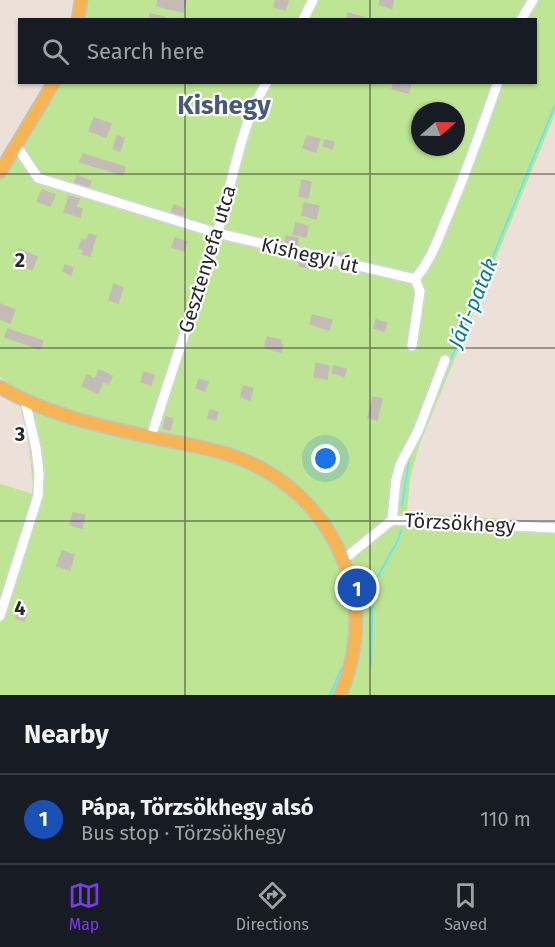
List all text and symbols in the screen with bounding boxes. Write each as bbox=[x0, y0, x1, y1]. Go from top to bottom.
search box bbox=[18, 18, 537, 84]
icon: search bbox=[39, 35, 72, 68]
text: Search here bbox=[87, 38, 205, 65]
district label: Kishegy bbox=[177, 90, 271, 121]
north arrow bbox=[411, 102, 465, 156]
street label: Gesztenyefa utca bbox=[173, 182, 241, 336]
street label: Kishegyi út bbox=[259, 232, 362, 278]
text: 2 bbox=[15, 248, 25, 272]
water label: Jári-patak bbox=[442, 254, 504, 353]
text: 3 bbox=[14, 422, 25, 446]
your location bbox=[311, 444, 340, 473]
street label: Törzsökhegy bbox=[404, 508, 516, 538]
pin: 1 bbox=[338, 566, 376, 610]
text: 4 bbox=[14, 596, 26, 620]
text: Nearby bbox=[24, 719, 109, 750]
text: Pápa, Törzsökhegy alsó bbox=[81, 794, 314, 821]
text: 1 bbox=[39, 807, 48, 831]
text: 110 m bbox=[480, 807, 531, 831]
text: Bus stop · Törzsökhegy bbox=[81, 821, 286, 845]
tab: Map bbox=[68, 879, 101, 934]
tab: Directions bbox=[236, 879, 309, 934]
tab: Saved bbox=[444, 879, 487, 934]

